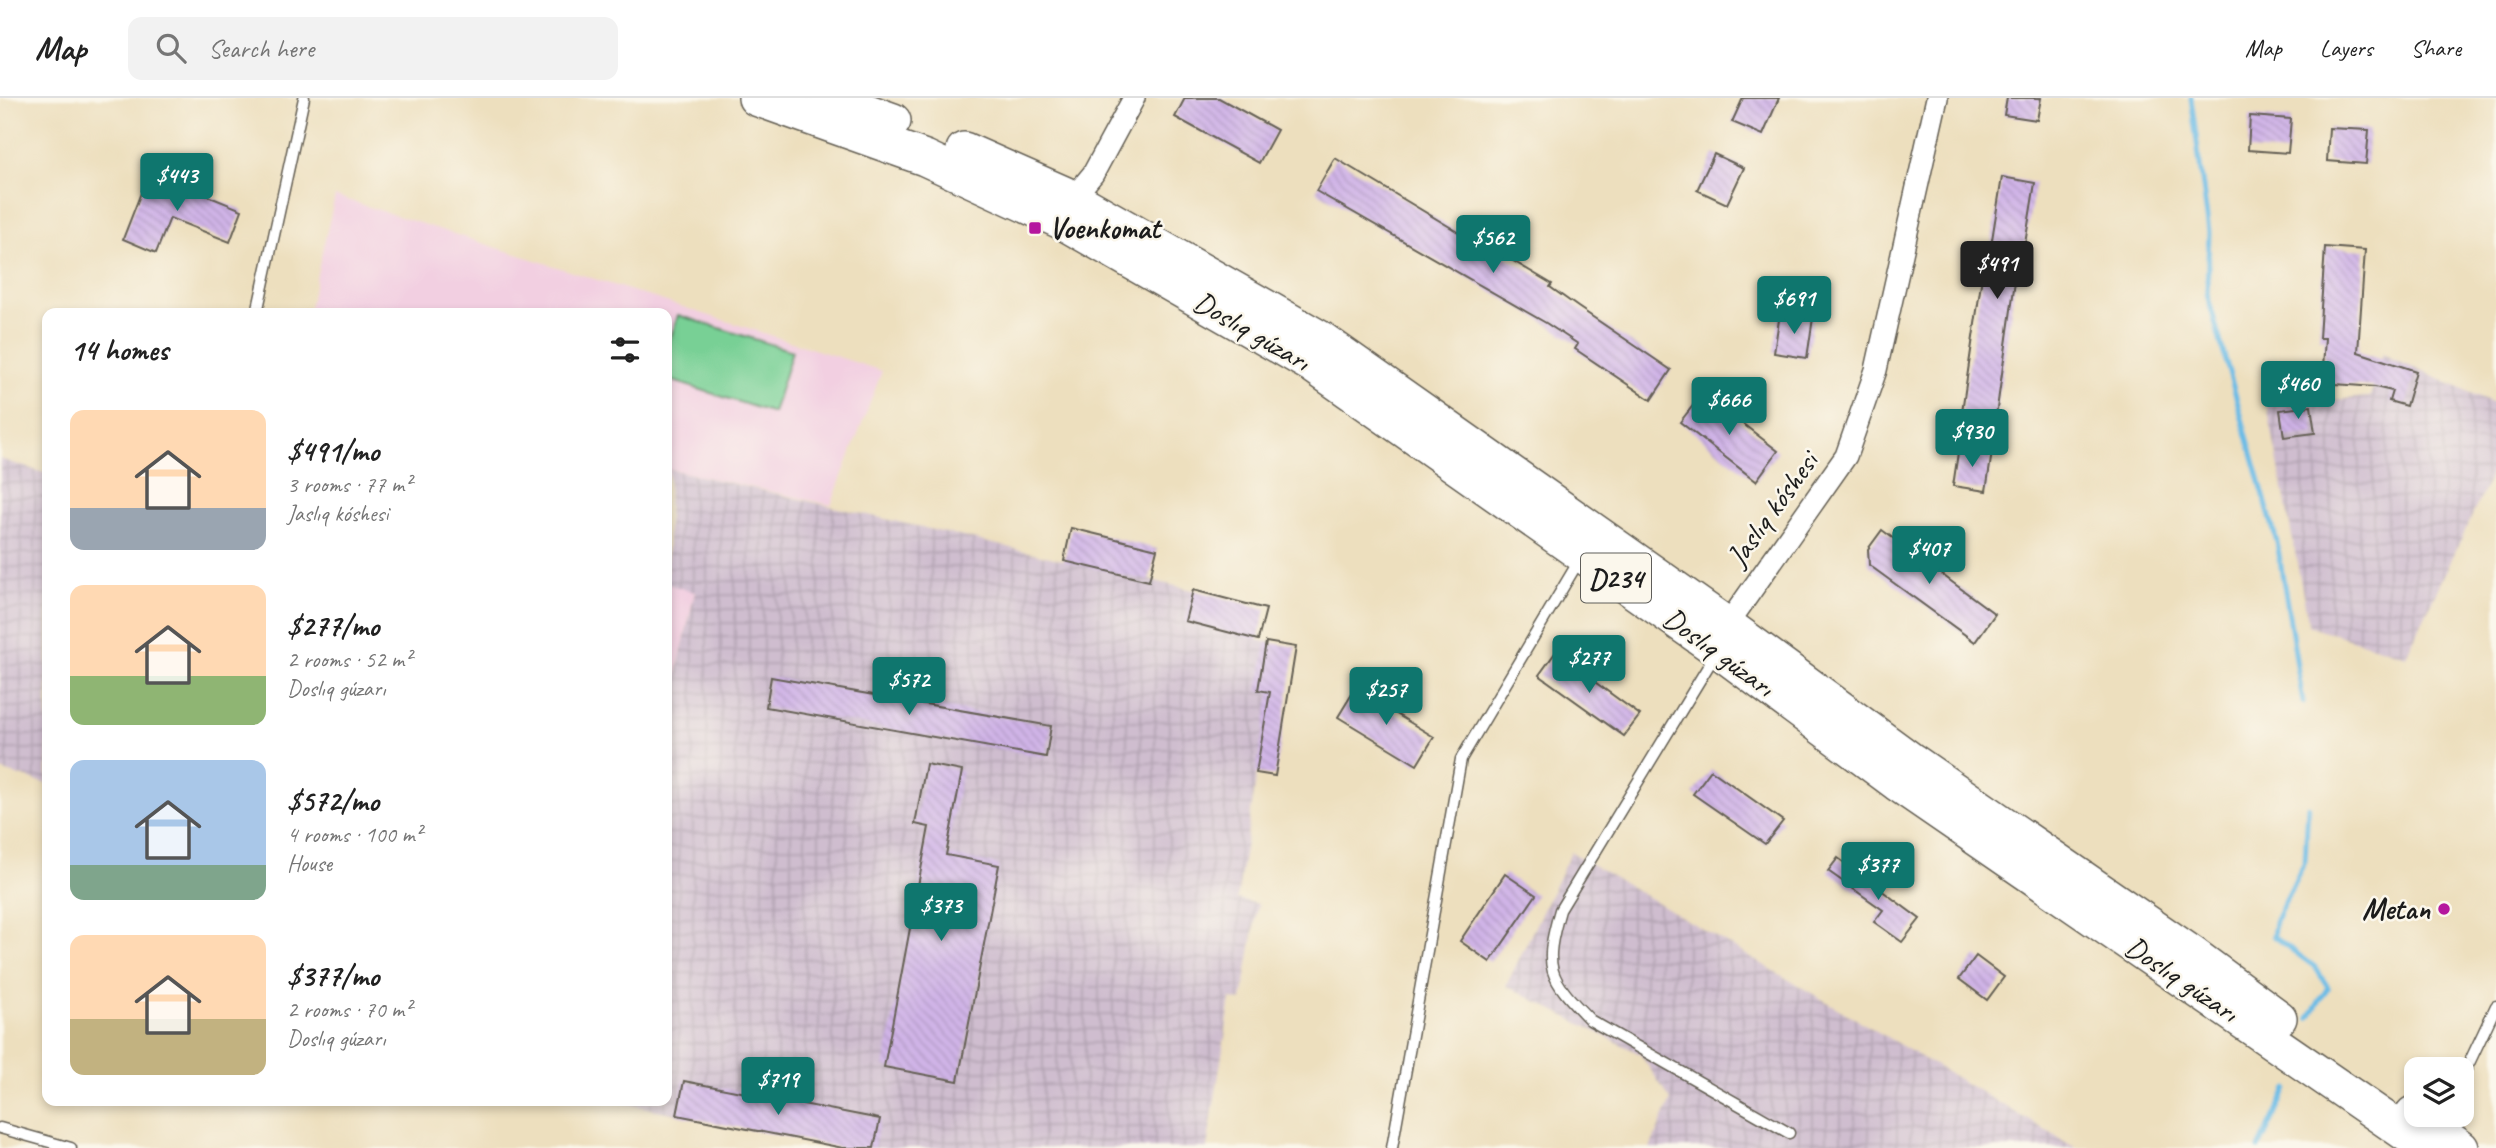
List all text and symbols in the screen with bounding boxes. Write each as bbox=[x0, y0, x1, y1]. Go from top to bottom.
search box bbox=[128, 17, 618, 80]
text: Map bbox=[35, 27, 86, 69]
icon: search bbox=[152, 29, 190, 67]
text: Search here bbox=[208, 32, 314, 65]
text: Map bbox=[2245, 33, 2282, 63]
text: Layers bbox=[2320, 33, 2373, 63]
text: Share bbox=[2411, 33, 2461, 63]
pin: $443 bbox=[136, 153, 218, 213]
text: $443 bbox=[156, 161, 198, 190]
place label: Voenkomat bbox=[1049, 209, 1163, 247]
pin: $562 bbox=[1452, 216, 1534, 275]
marker: Voenkomat bbox=[1027, 220, 1043, 236]
text: $562 bbox=[1472, 223, 1514, 252]
pin: $491 bbox=[1956, 242, 2038, 301]
text: $491 bbox=[1976, 249, 2018, 278]
pin: $691 bbox=[1753, 276, 1835, 336]
street label: Doslıq gúzarı bbox=[1187, 282, 1318, 380]
text: $691 bbox=[1773, 284, 1815, 313]
text: 14 homes bbox=[70, 331, 168, 369]
icon: filters bbox=[606, 331, 644, 369]
pin: $460 bbox=[2257, 362, 2339, 421]
text: $460 bbox=[2277, 369, 2319, 398]
pin: $666 bbox=[1688, 378, 1770, 437]
text: $666 bbox=[1708, 385, 1750, 414]
pin: $930 bbox=[1931, 410, 2013, 469]
text: $930 bbox=[1951, 417, 1993, 446]
text: $491/mo bbox=[287, 432, 379, 470]
icon: home bbox=[126, 438, 210, 522]
street label: Jaslıq kóshesi bbox=[1717, 442, 1828, 575]
text: 3 rooms · 77 m² bbox=[287, 470, 411, 499]
text: Jaslıq kóshesi bbox=[287, 499, 389, 528]
pin: $407 bbox=[1888, 526, 1970, 586]
text: $407 bbox=[1908, 534, 1950, 563]
road number: D234 bbox=[1581, 554, 1651, 602]
street label: Doslıq gúzarı bbox=[1656, 599, 1783, 706]
text: $277/mo bbox=[287, 607, 379, 645]
icon: home bbox=[126, 613, 210, 697]
pin: $277 bbox=[1548, 636, 1630, 695]
text: $277 bbox=[1568, 643, 1610, 672]
text: 2 rooms · 52 m² bbox=[287, 645, 411, 674]
pin: $572 bbox=[868, 658, 950, 717]
text: $572 bbox=[889, 665, 929, 694]
pin: $257 bbox=[1345, 668, 1427, 727]
text: Doslıq gúzarı bbox=[287, 674, 385, 703]
text: $257 bbox=[1366, 675, 1406, 704]
text: $572/mo bbox=[287, 782, 379, 820]
icon: home bbox=[126, 788, 210, 872]
text: 4 rooms · 100 m² bbox=[287, 820, 422, 849]
pin: $377 bbox=[1837, 842, 1919, 902]
text: House bbox=[287, 849, 332, 878]
text: $377 bbox=[1857, 850, 1899, 879]
pin: $373 bbox=[900, 884, 982, 943]
place label: Metan bbox=[2362, 890, 2431, 928]
text: $373 bbox=[920, 891, 962, 920]
marker: Metan bbox=[2436, 901, 2452, 917]
street label: Doslıq gúzarı bbox=[2118, 927, 2247, 1031]
text: $377/mo bbox=[287, 957, 379, 995]
icon: home bbox=[126, 963, 210, 1047]
text: 2 rooms · 70 m² bbox=[287, 995, 411, 1024]
text: Doslıq gúzarı bbox=[287, 1024, 385, 1053]
map controls bbox=[2404, 1057, 2474, 1127]
button: layers bbox=[2404, 1057, 2474, 1127]
pin: $719 bbox=[737, 1058, 819, 1117]
text: $719 bbox=[757, 1065, 799, 1094]

